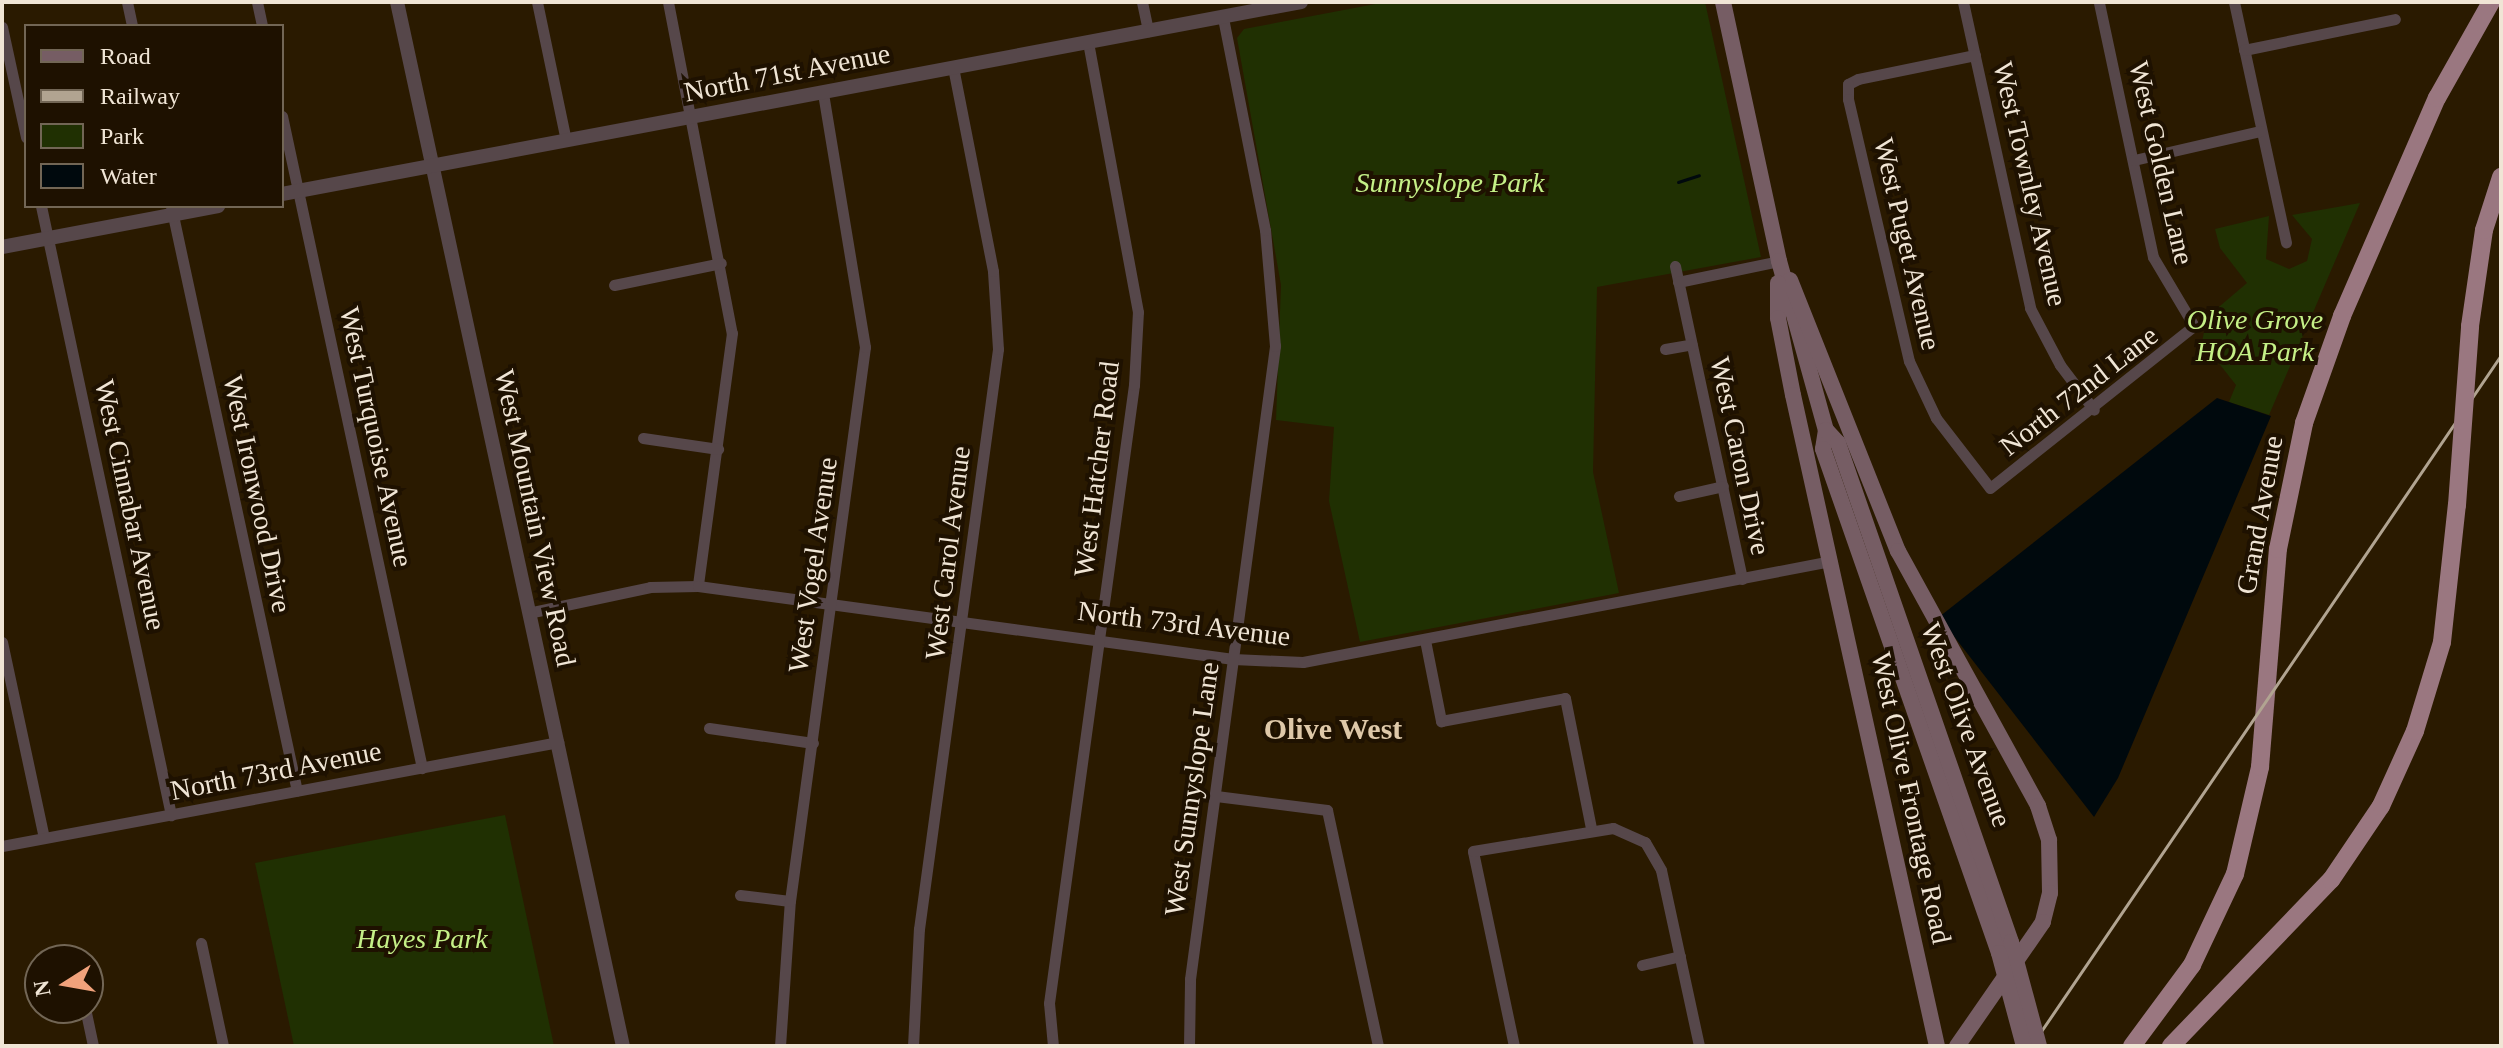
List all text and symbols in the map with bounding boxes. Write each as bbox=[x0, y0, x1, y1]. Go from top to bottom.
legend bbox=[24, 24, 284, 208]
street label: North 71st Avenue bbox=[680, 36, 894, 110]
text: Road bbox=[100, 43, 151, 69]
street label: West Townley Avenue bbox=[1985, 58, 2075, 310]
street label: West Golden Lane bbox=[2121, 58, 2201, 268]
text: Railway bbox=[100, 83, 180, 109]
text: Park bbox=[100, 123, 144, 149]
street label: West Puget Avenue bbox=[1866, 134, 1948, 354]
text: Water bbox=[100, 163, 157, 189]
park label: Sunnyslope Park bbox=[1356, 166, 1544, 200]
street label: West Turquoise Avenue bbox=[332, 303, 420, 571]
park label: Olive Grove HOA Park bbox=[2187, 303, 2323, 369]
street label: North 72nd Lane bbox=[1993, 319, 2165, 463]
street label: West Caron Drive bbox=[1703, 354, 1777, 558]
street label: West Hatcher Road bbox=[1067, 359, 1127, 579]
street label: West Mountain View Road bbox=[487, 366, 583, 670]
street label: West Ironwood Drive bbox=[215, 372, 299, 616]
street label: West Cinnabar Avenue bbox=[87, 376, 173, 634]
street label: Grand Avenue bbox=[2229, 432, 2291, 598]
street label: West Carol Avenue bbox=[918, 444, 978, 662]
street label: West Vogel Avenue bbox=[781, 454, 845, 676]
street label: North 73rd Avenue bbox=[1075, 594, 1293, 654]
street label: West Olive Avenue bbox=[1913, 618, 2019, 832]
street label: West Olive Frontage Road bbox=[1864, 649, 1958, 947]
street label: West Sunnyslope Lane bbox=[1158, 660, 1226, 918]
district label: Olive West bbox=[1263, 711, 1403, 747]
street label: North 73rd Avenue bbox=[167, 734, 385, 808]
park label: Hayes Park bbox=[356, 922, 488, 956]
north arrow bbox=[24, 944, 104, 1024]
text: N bbox=[28, 978, 56, 998]

